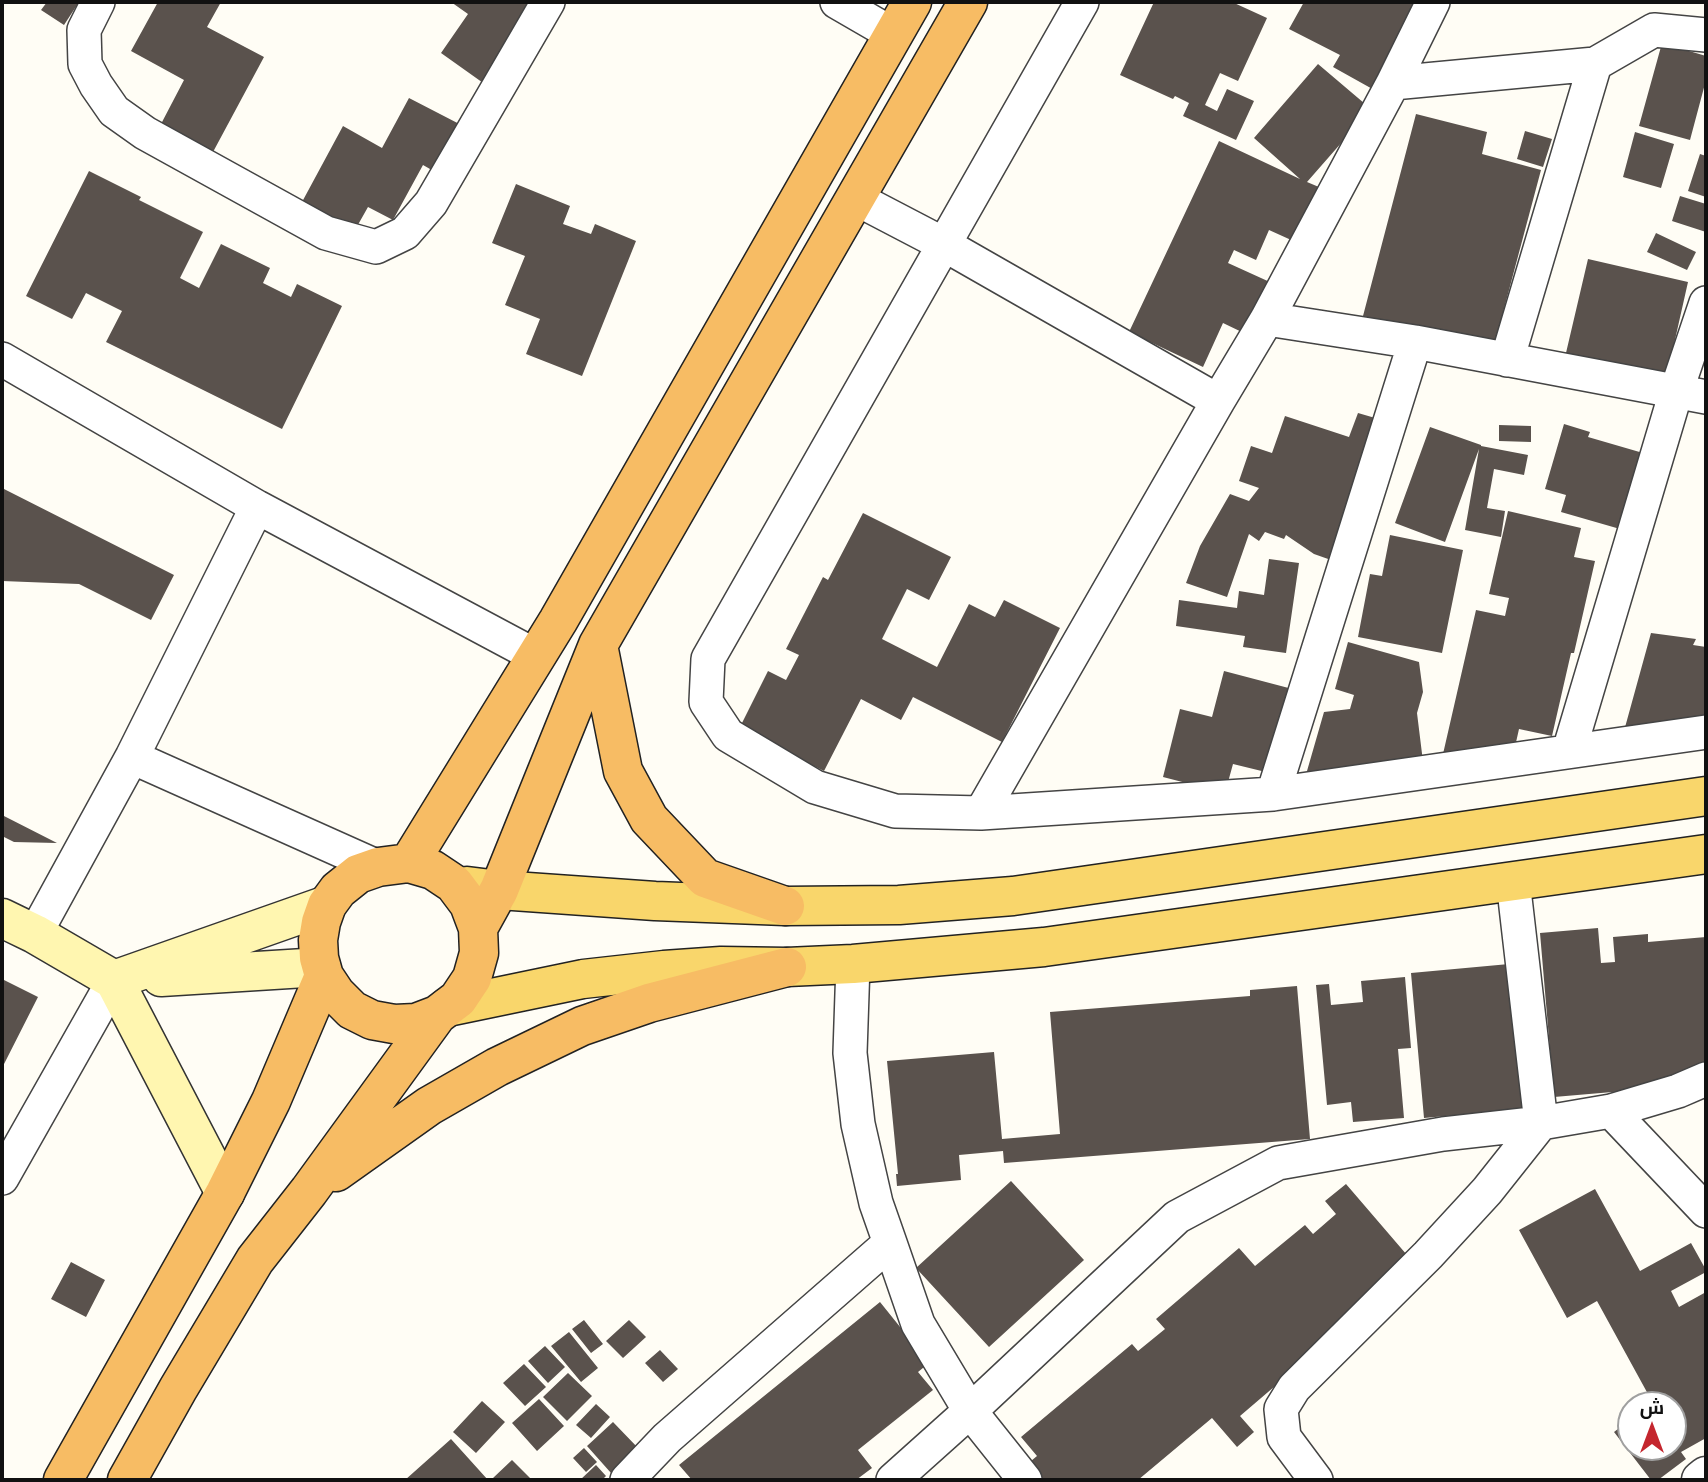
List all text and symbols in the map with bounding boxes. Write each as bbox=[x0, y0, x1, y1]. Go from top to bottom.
north arrow bbox=[1617, 1391, 1687, 1461]
text: ش bbox=[1640, 1394, 1664, 1419]

